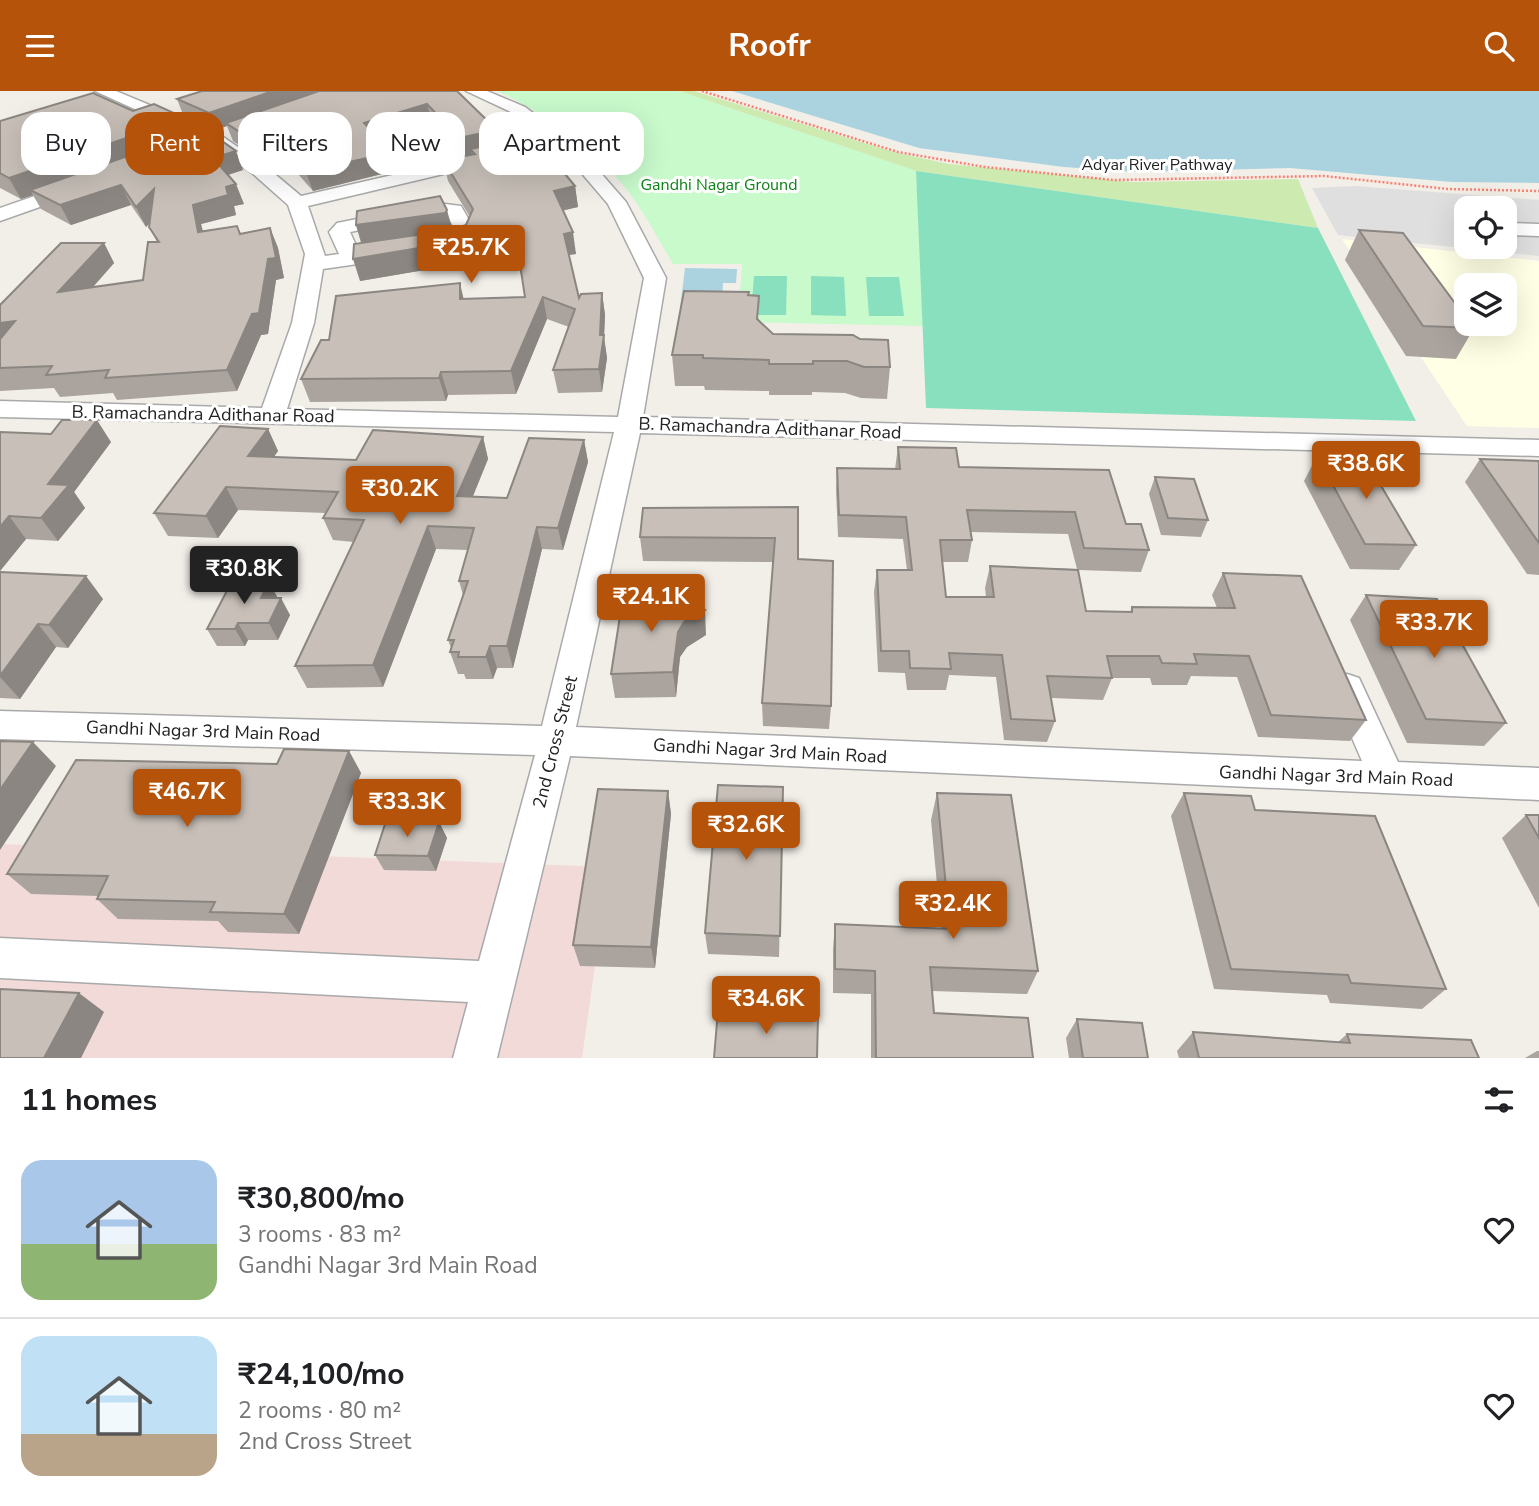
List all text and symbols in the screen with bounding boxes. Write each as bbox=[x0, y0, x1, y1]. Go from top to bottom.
text: Roofr bbox=[728, 24, 811, 67]
icon: menu bbox=[21, 27, 59, 65]
icon: search bbox=[1480, 27, 1518, 65]
chip: Buy bbox=[21, 112, 111, 175]
chip: Rent bbox=[125, 112, 224, 175]
chip: Filters bbox=[238, 112, 352, 175]
chip: New bbox=[366, 112, 465, 175]
chip: Apartment bbox=[479, 112, 644, 175]
street label: Adyar River Pathway bbox=[1082, 154, 1233, 176]
park label: Gandhi Nagar Ground bbox=[641, 174, 797, 196]
map controls bbox=[1454, 196, 1517, 336]
button: locate bbox=[1454, 196, 1517, 259]
pin: ₹25.7K bbox=[414, 225, 528, 285]
text: ₹25.7K bbox=[433, 232, 509, 263]
button: layers bbox=[1454, 273, 1517, 336]
street label: B. Ramachandra Adithanar Road bbox=[71, 400, 335, 428]
street label: B. Ramachandra Adithanar Road bbox=[638, 411, 902, 445]
pin: ₹38.6K bbox=[1309, 441, 1423, 501]
text: ₹38.6K bbox=[1328, 448, 1404, 479]
pin: ₹30.2K bbox=[343, 467, 457, 526]
text: ₹30.2K bbox=[362, 473, 438, 504]
pin: ₹30.8K bbox=[187, 547, 301, 606]
text: ₹30.8K bbox=[206, 553, 282, 584]
pin: ₹24.1K bbox=[594, 575, 708, 634]
text: ₹24.1K bbox=[613, 581, 689, 612]
pin: ₹33.7K bbox=[1377, 601, 1491, 660]
text: ₹33.7K bbox=[1396, 607, 1472, 638]
street label: 2nd Cross Street bbox=[527, 673, 583, 811]
street label: Gandhi Nagar 3rd Main Road bbox=[85, 715, 321, 747]
street label: Gandhi Nagar 3rd Main Road bbox=[652, 733, 888, 769]
street label: Gandhi Nagar 3rd Main Road bbox=[1218, 760, 1454, 792]
pin: ₹46.7K bbox=[130, 769, 244, 829]
text: ₹46.7K bbox=[149, 776, 225, 807]
pin: ₹33.3K bbox=[350, 779, 464, 839]
text: ₹33.3K bbox=[369, 786, 445, 817]
pin: ₹32.6K bbox=[689, 803, 803, 862]
text: ₹32.6K bbox=[708, 809, 784, 840]
pin: ₹32.4K bbox=[896, 881, 1010, 941]
text: ₹32.4K bbox=[915, 888, 991, 919]
pin: ₹34.6K bbox=[709, 977, 823, 1036]
text: ₹34.6K bbox=[728, 983, 804, 1014]
text: 11 homes bbox=[21, 1080, 157, 1121]
icon: filters bbox=[1480, 1081, 1518, 1119]
text: ₹30,800/mo bbox=[238, 1178, 405, 1219]
icon: home bbox=[77, 1188, 161, 1272]
icon: heart bbox=[1480, 1211, 1518, 1249]
text: 3 rooms · 83 m² bbox=[238, 1219, 401, 1250]
text: Gandhi Nagar 3rd Main Road bbox=[238, 1250, 538, 1281]
text: ₹24,100/mo bbox=[238, 1354, 405, 1395]
icon: home bbox=[77, 1364, 161, 1448]
icon: heart bbox=[1480, 1387, 1518, 1425]
text: 2 rooms · 80 m² bbox=[238, 1395, 401, 1426]
text: 2nd Cross Street bbox=[238, 1426, 411, 1457]

